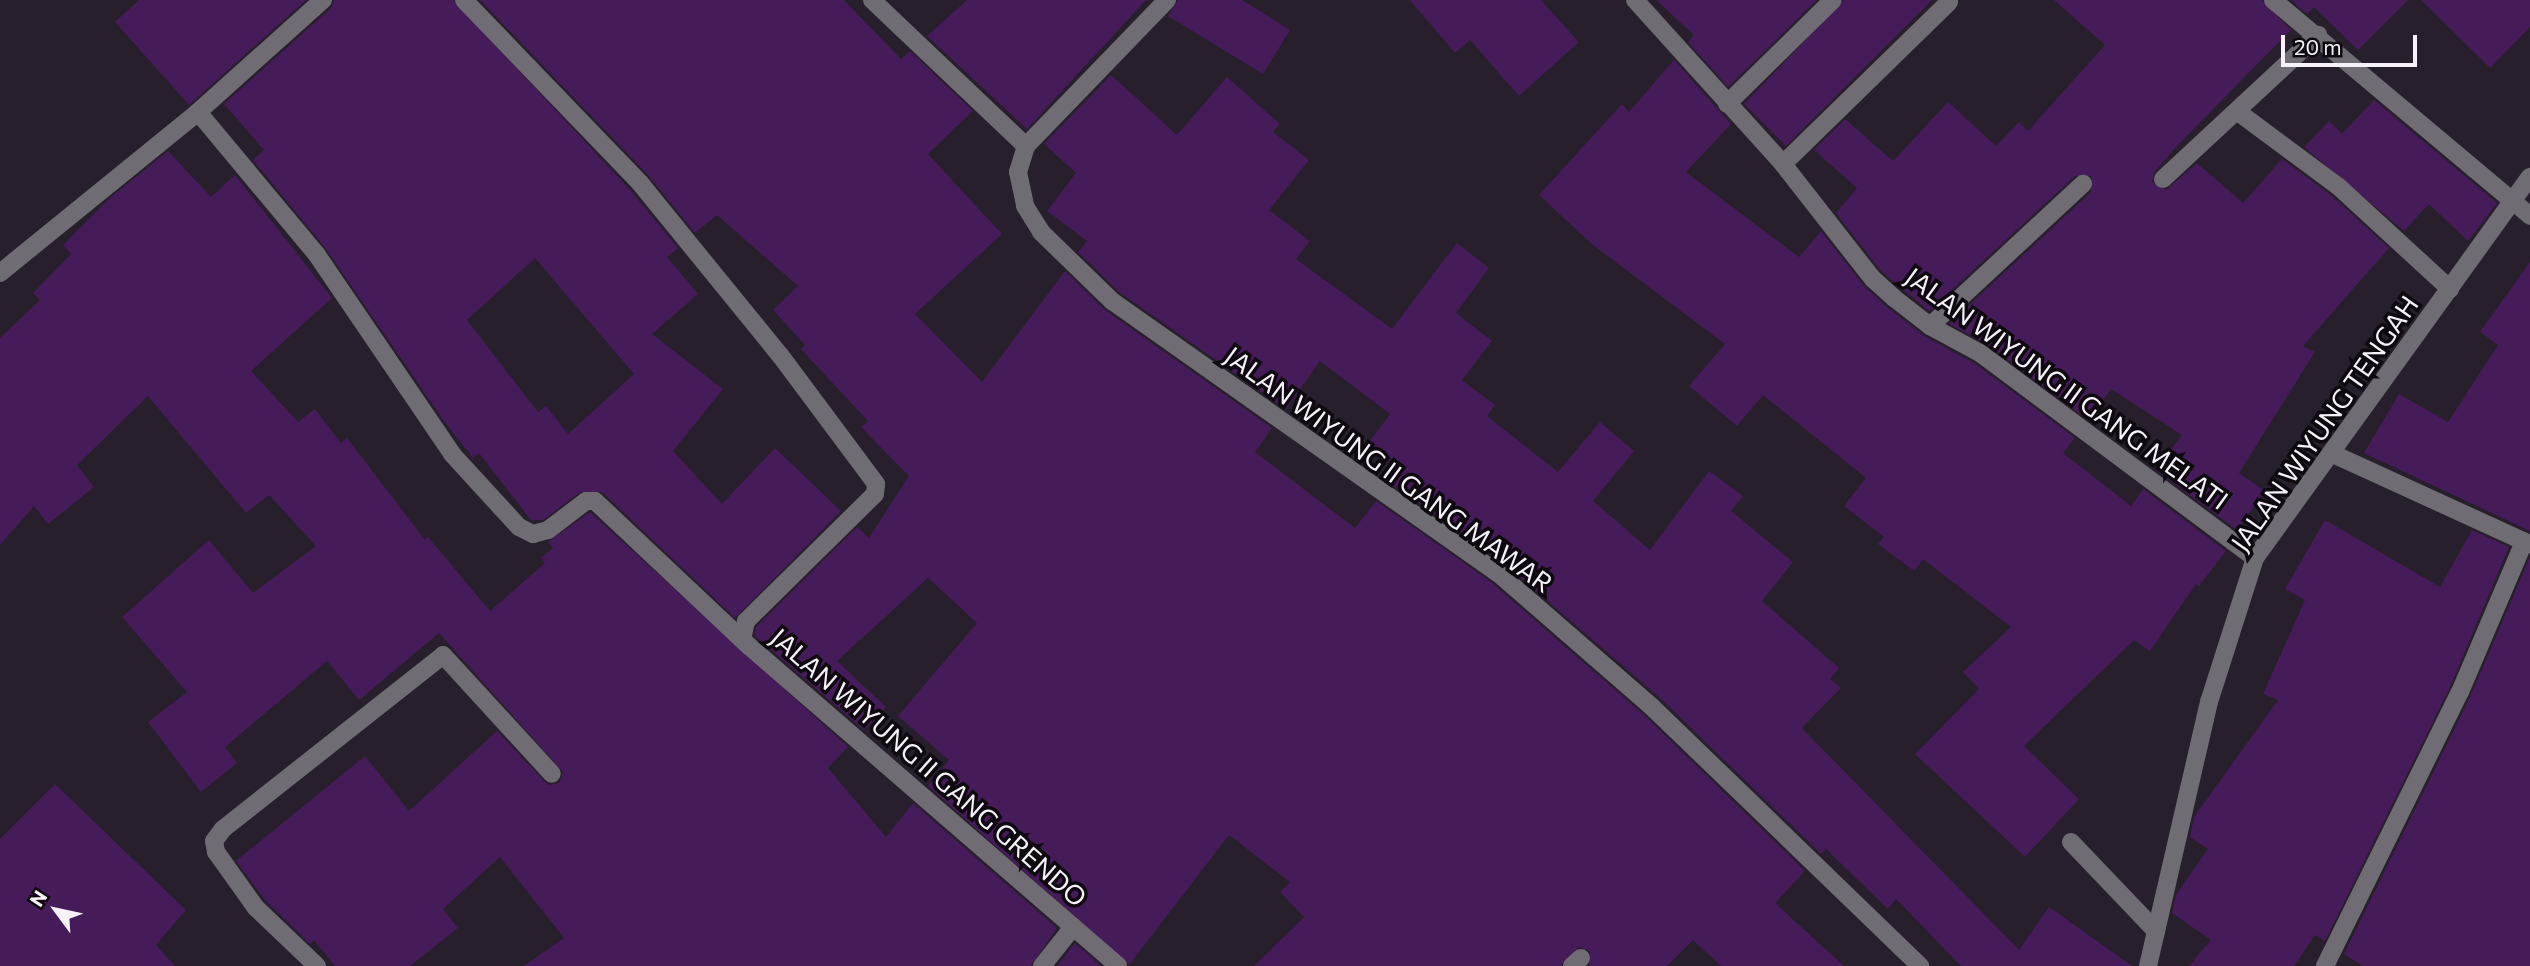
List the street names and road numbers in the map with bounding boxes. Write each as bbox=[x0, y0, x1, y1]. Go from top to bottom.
street label: JALAN WIYUNG II GANG MELATI bbox=[1900, 260, 2234, 516]
street label: JALAN WIYUNG TENGAH bbox=[2224, 289, 2424, 557]
street label: JALAN WIYUNG II GANG MAWAR bbox=[1219, 340, 1559, 598]
street label: JALAN WIYUNG II GANG GRENDO bbox=[765, 621, 1093, 913]

